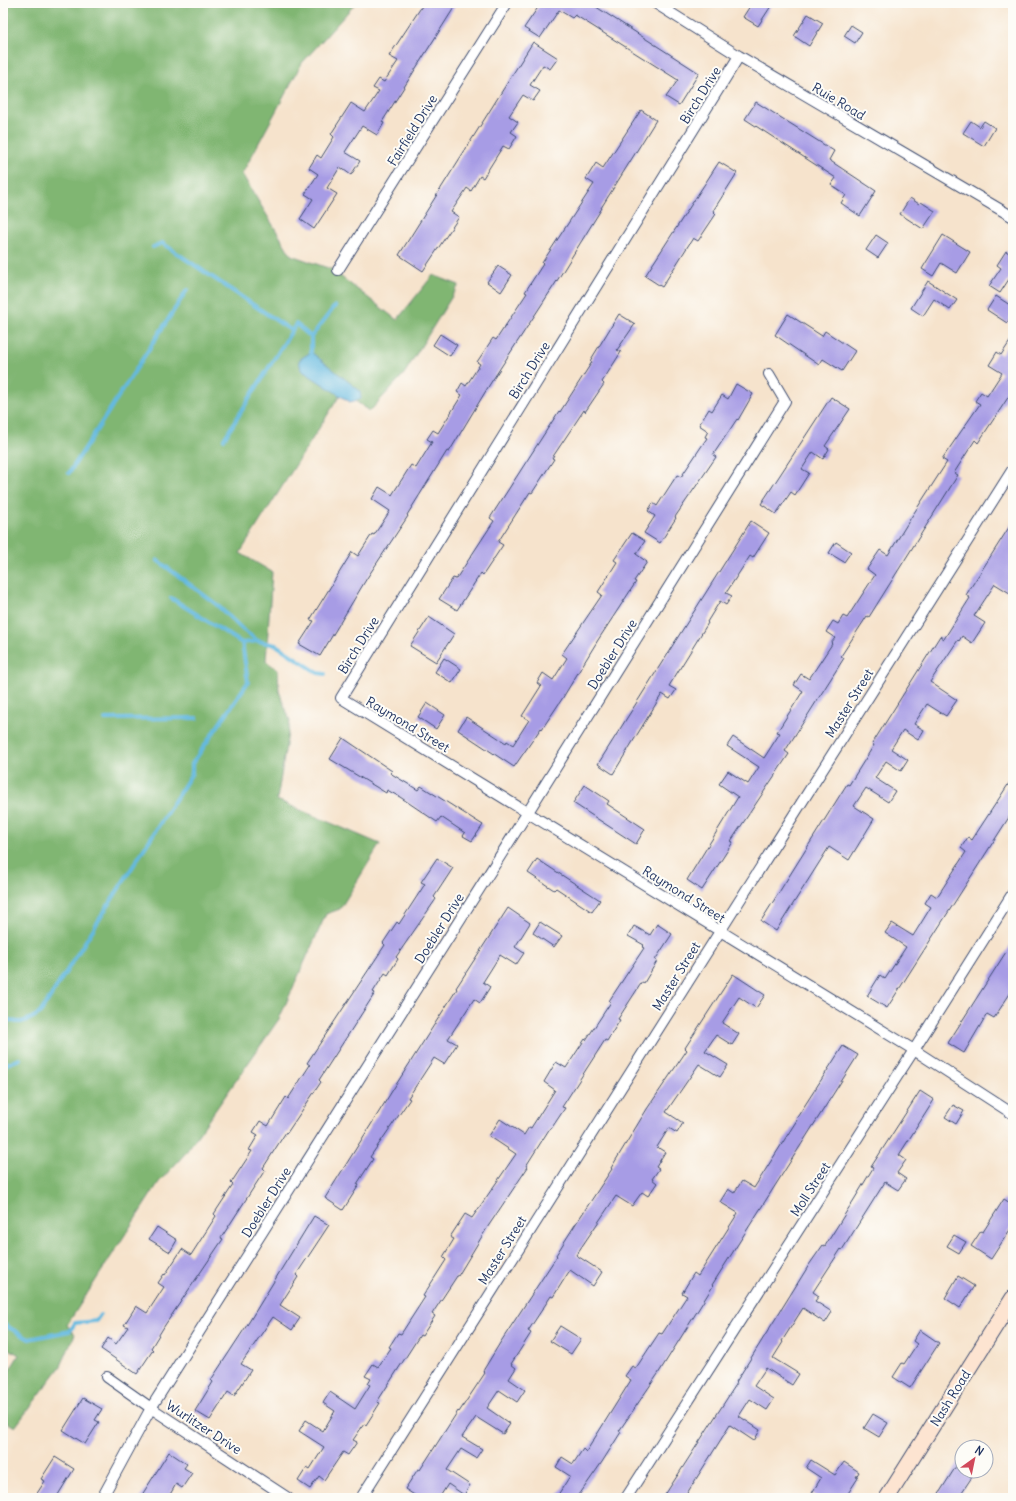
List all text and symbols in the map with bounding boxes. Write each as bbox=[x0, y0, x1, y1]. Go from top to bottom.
street label: Birch Drive bbox=[676, 63, 725, 127]
street label: Ruie Road bbox=[809, 79, 869, 124]
street label: Fairfield Drive bbox=[384, 91, 441, 169]
street label: Birch Drive bbox=[505, 338, 554, 402]
street label: Birch Drive bbox=[334, 613, 383, 677]
street label: Doebler Drive bbox=[584, 616, 641, 693]
street label: Master Street bbox=[822, 665, 878, 741]
street label: Raymond Street bbox=[363, 693, 453, 756]
street label: Raymond Street bbox=[639, 862, 729, 927]
street label: Doebler Drive bbox=[411, 890, 468, 967]
street label: Master Street bbox=[649, 938, 705, 1014]
street label: Moll Street bbox=[787, 1158, 835, 1220]
street label: Doebler Drive bbox=[238, 1164, 295, 1241]
street label: Master Street bbox=[475, 1212, 531, 1288]
street label: Nash Road bbox=[926, 1367, 975, 1430]
street label: Wurlitzer Drive bbox=[163, 1397, 245, 1458]
north arrow bbox=[954, 1439, 994, 1479]
text: N bbox=[972, 1443, 986, 1459]

